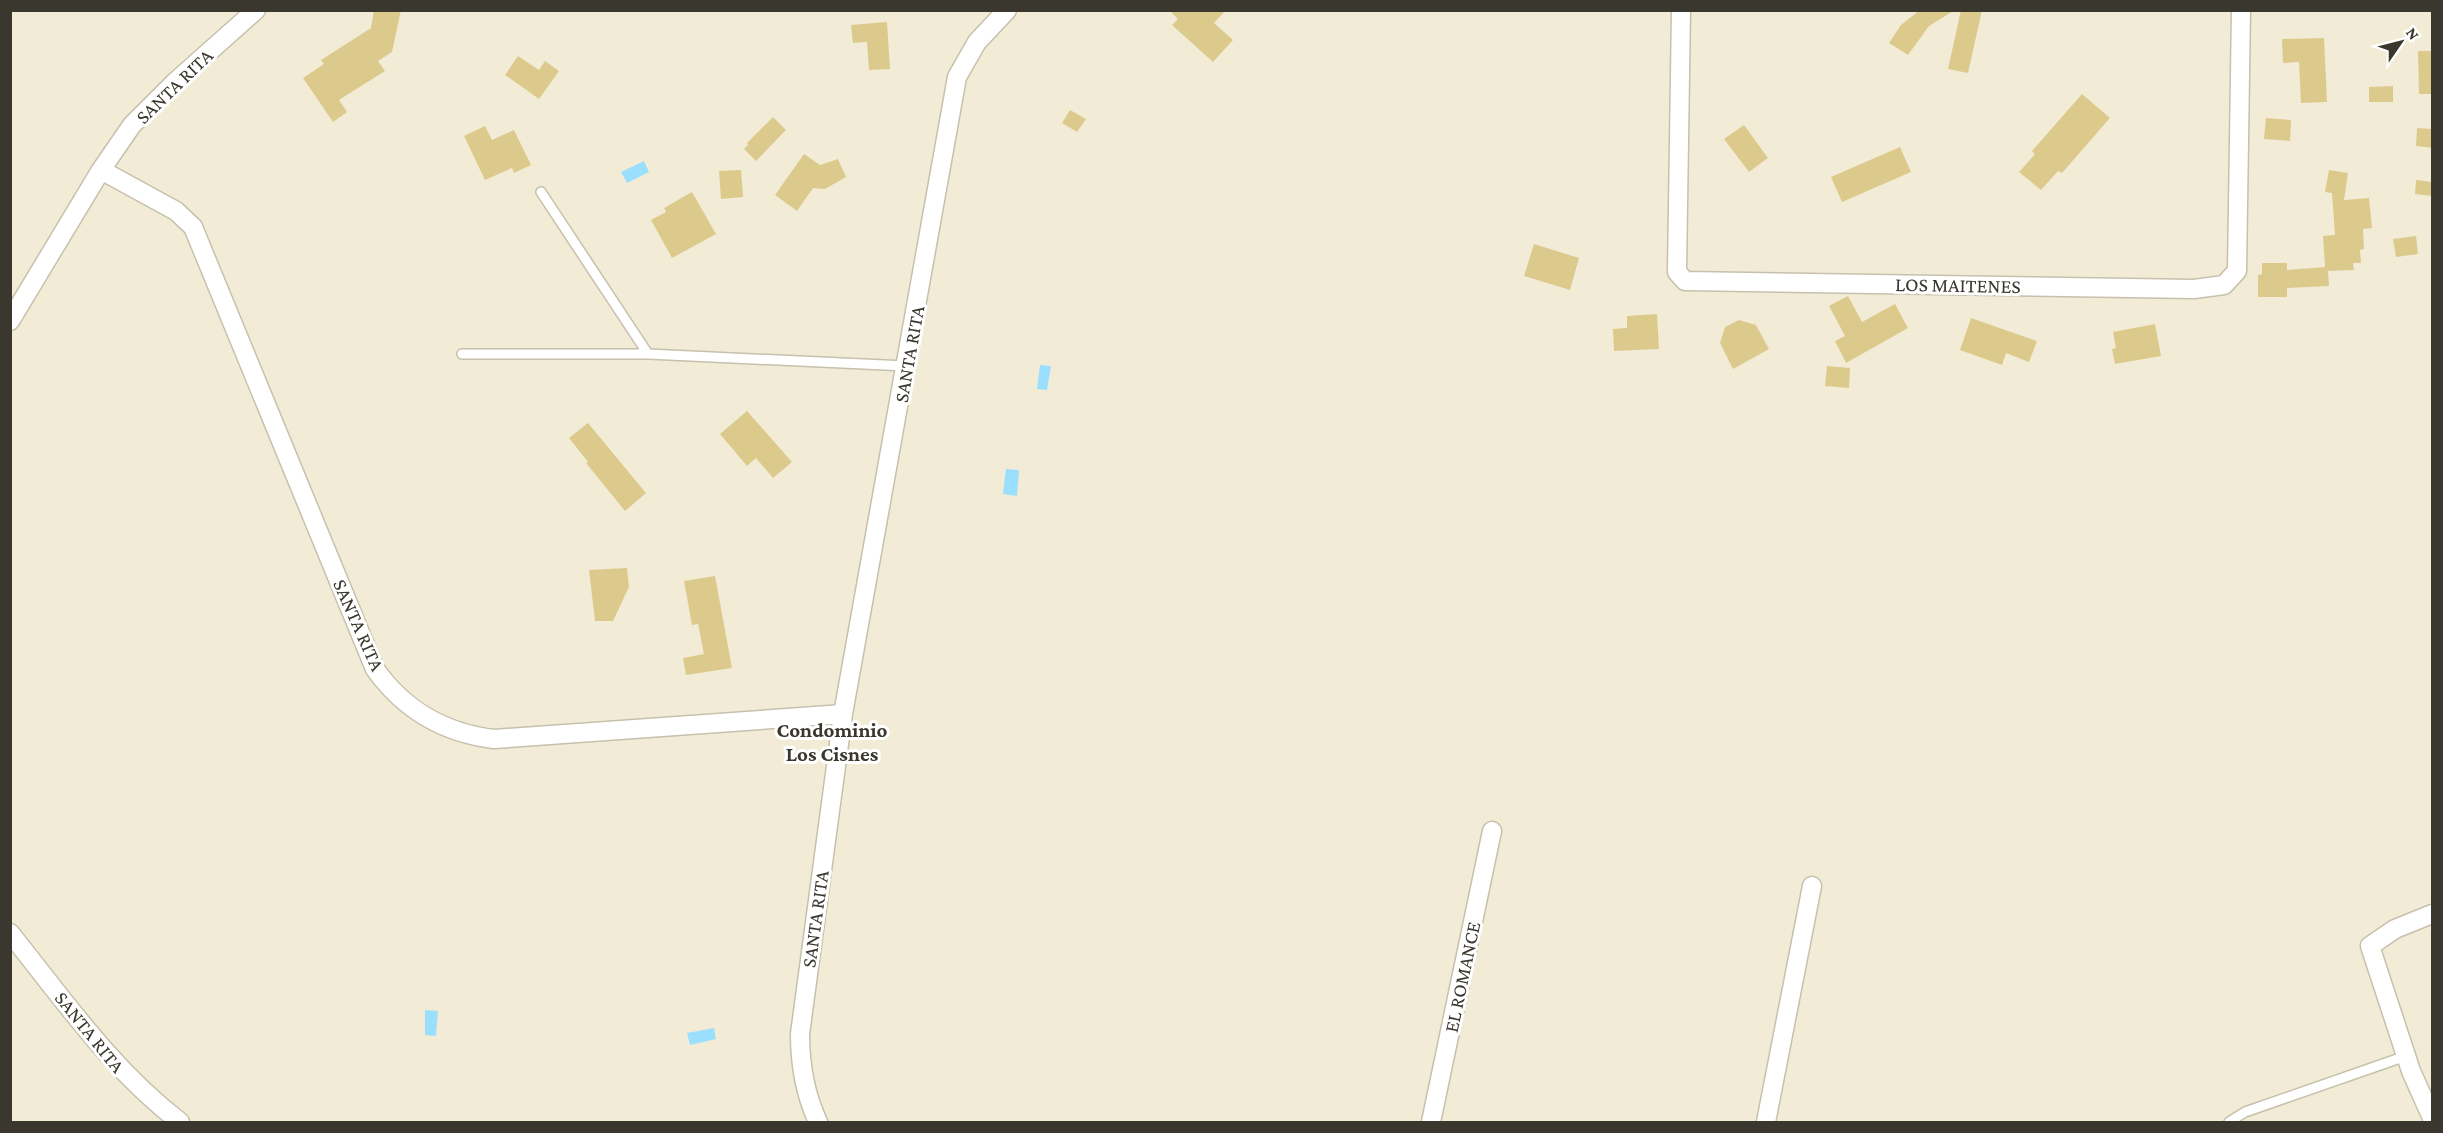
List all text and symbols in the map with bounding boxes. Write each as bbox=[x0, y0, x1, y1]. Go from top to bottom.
north arrow bbox=[2371, 12, 2431, 72]
text: N bbox=[2403, 24, 2423, 43]
street label: SANTA RITA bbox=[131, 44, 217, 128]
street label: LOS MAITENES bbox=[1895, 273, 2021, 297]
street label: SANTA RITA bbox=[890, 303, 928, 404]
street label: SANTA RITA bbox=[329, 576, 389, 675]
district label: Condominio Los Cisnes bbox=[776, 718, 888, 766]
street label: SANTA RITA bbox=[797, 868, 833, 969]
street label: EL ROMANCE bbox=[1440, 919, 1485, 1034]
street label: SANTA RITA bbox=[51, 987, 130, 1077]

